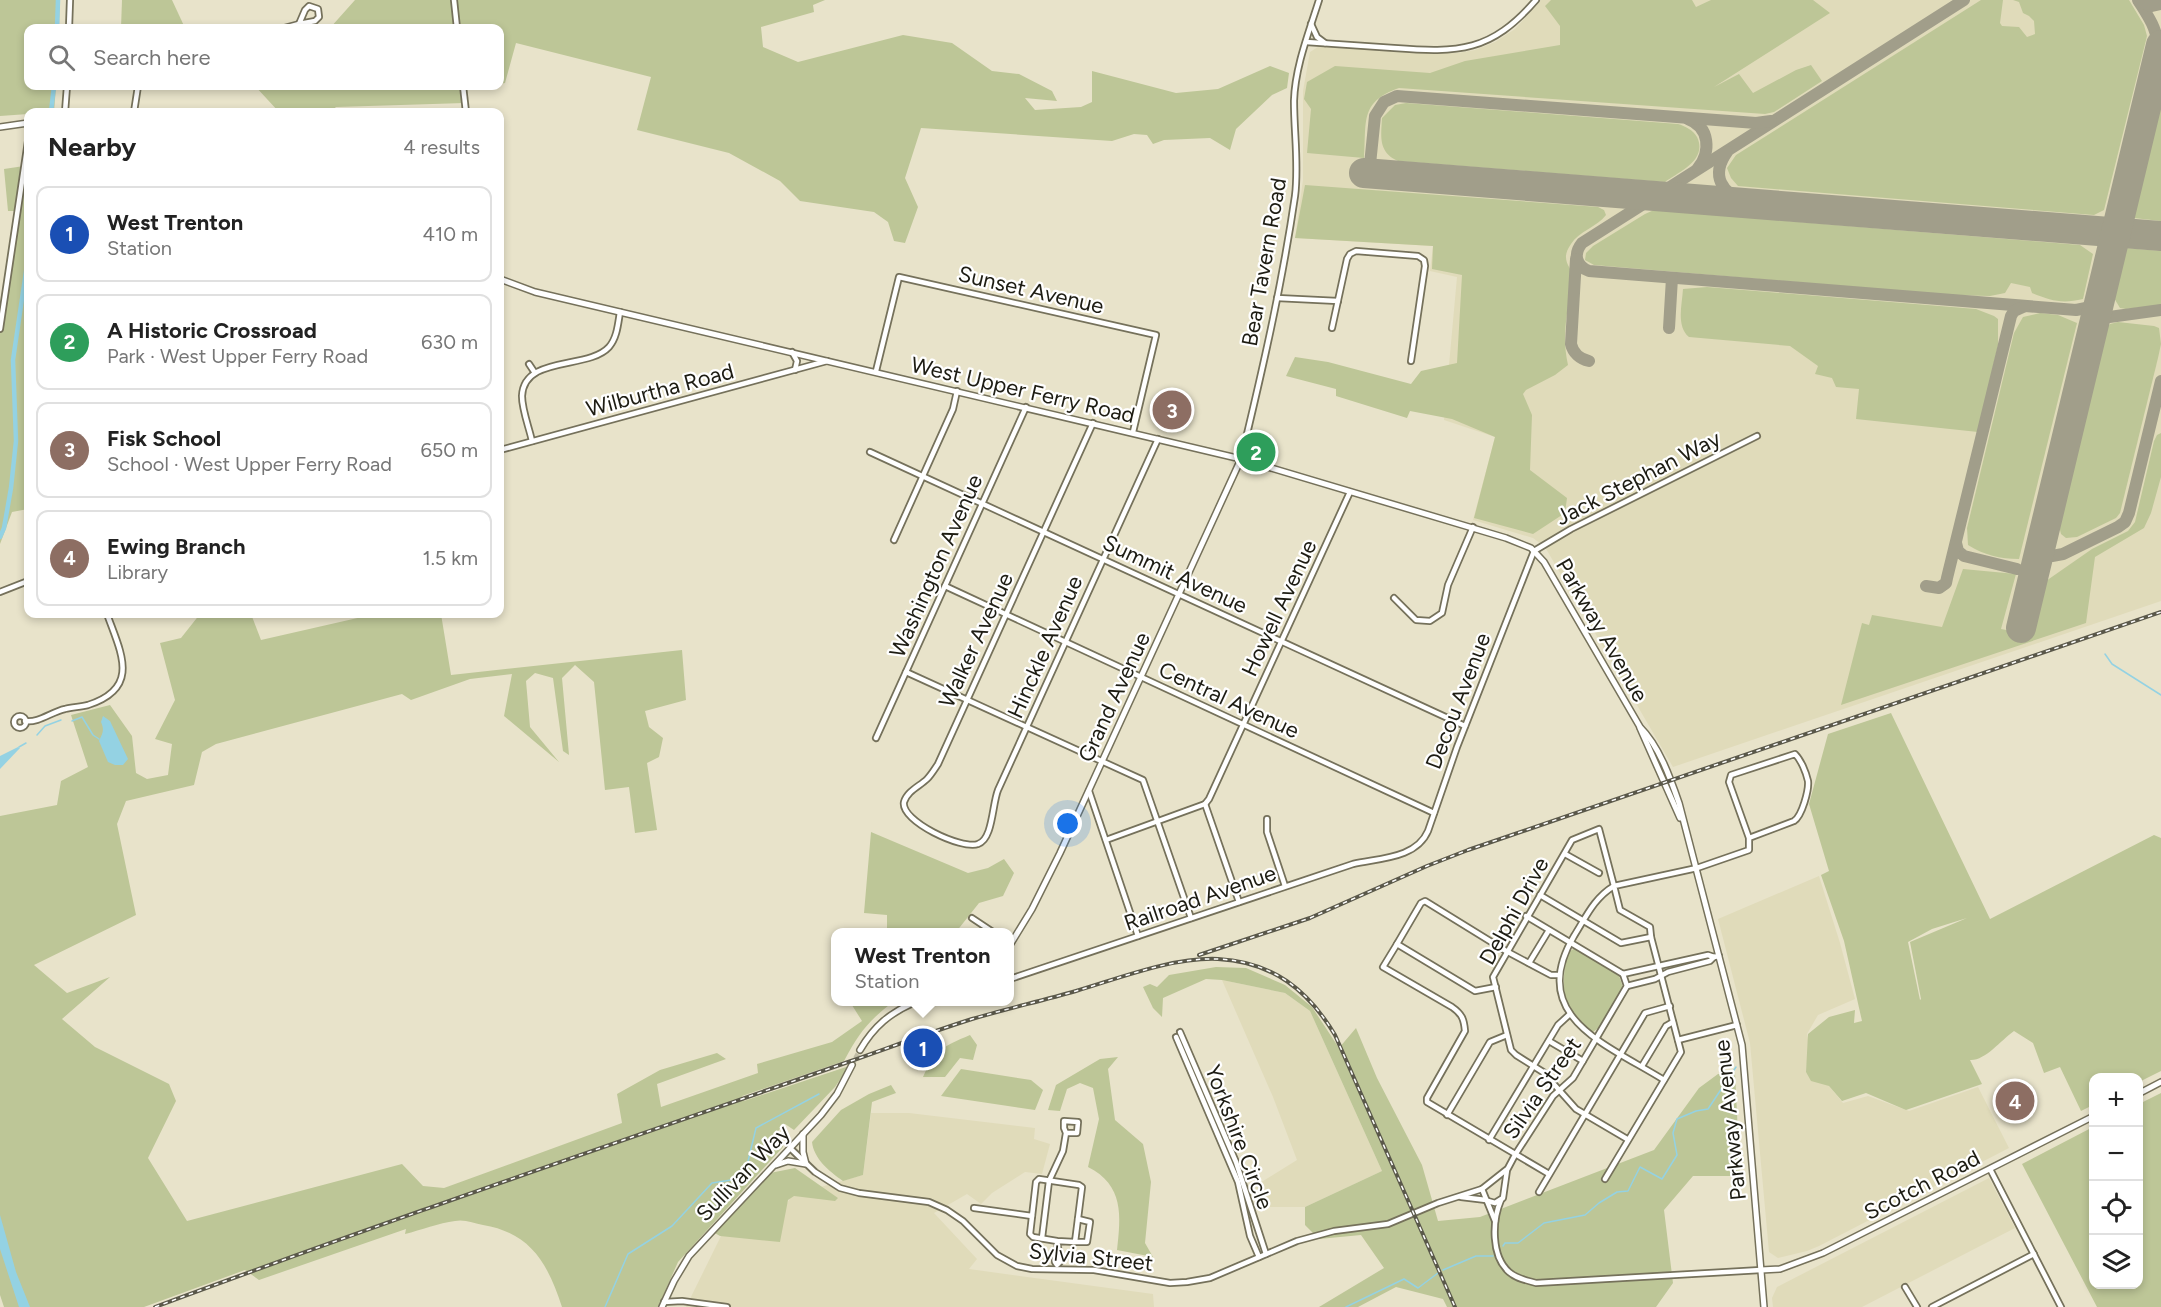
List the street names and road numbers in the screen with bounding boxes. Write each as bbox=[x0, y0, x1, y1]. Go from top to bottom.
street label: Bear Tavern Road bbox=[1236, 176, 1292, 348]
street label: Sunset Avenue bbox=[956, 260, 1106, 320]
street label: West Upper Ferry Road bbox=[908, 351, 1138, 429]
street label: Wilburtha Road bbox=[583, 357, 737, 423]
street label: Jack Stephan Way bbox=[1551, 425, 1725, 531]
street label: Washington Avenue bbox=[884, 470, 988, 662]
street label: Summit Avenue bbox=[1098, 529, 1252, 619]
street label: Howell Avenue bbox=[1236, 535, 1322, 681]
street label: Parkway Avenue bbox=[1550, 553, 1654, 707]
street label: Walker Avenue bbox=[933, 568, 1019, 712]
street label: Hinckle Avenue bbox=[1002, 572, 1088, 722]
street label: Grand Avenue bbox=[1072, 628, 1156, 766]
street label: Decou Avenue bbox=[1420, 629, 1496, 773]
street label: Central Avenue bbox=[1155, 656, 1303, 744]
street label: Delphi Drive bbox=[1473, 853, 1555, 969]
street label: Railroad Avenue bbox=[1120, 859, 1280, 937]
street label: Silvia Street bbox=[1497, 1032, 1587, 1144]
street label: Parkway Avenue bbox=[1708, 1038, 1752, 1202]
street label: Yorkshire Circle bbox=[1199, 1061, 1279, 1213]
street label: Sullivan Way bbox=[690, 1119, 796, 1227]
street label: Scotch Road bbox=[1859, 1144, 1985, 1226]
street label: Sylvia Street bbox=[1028, 1237, 1154, 1277]

